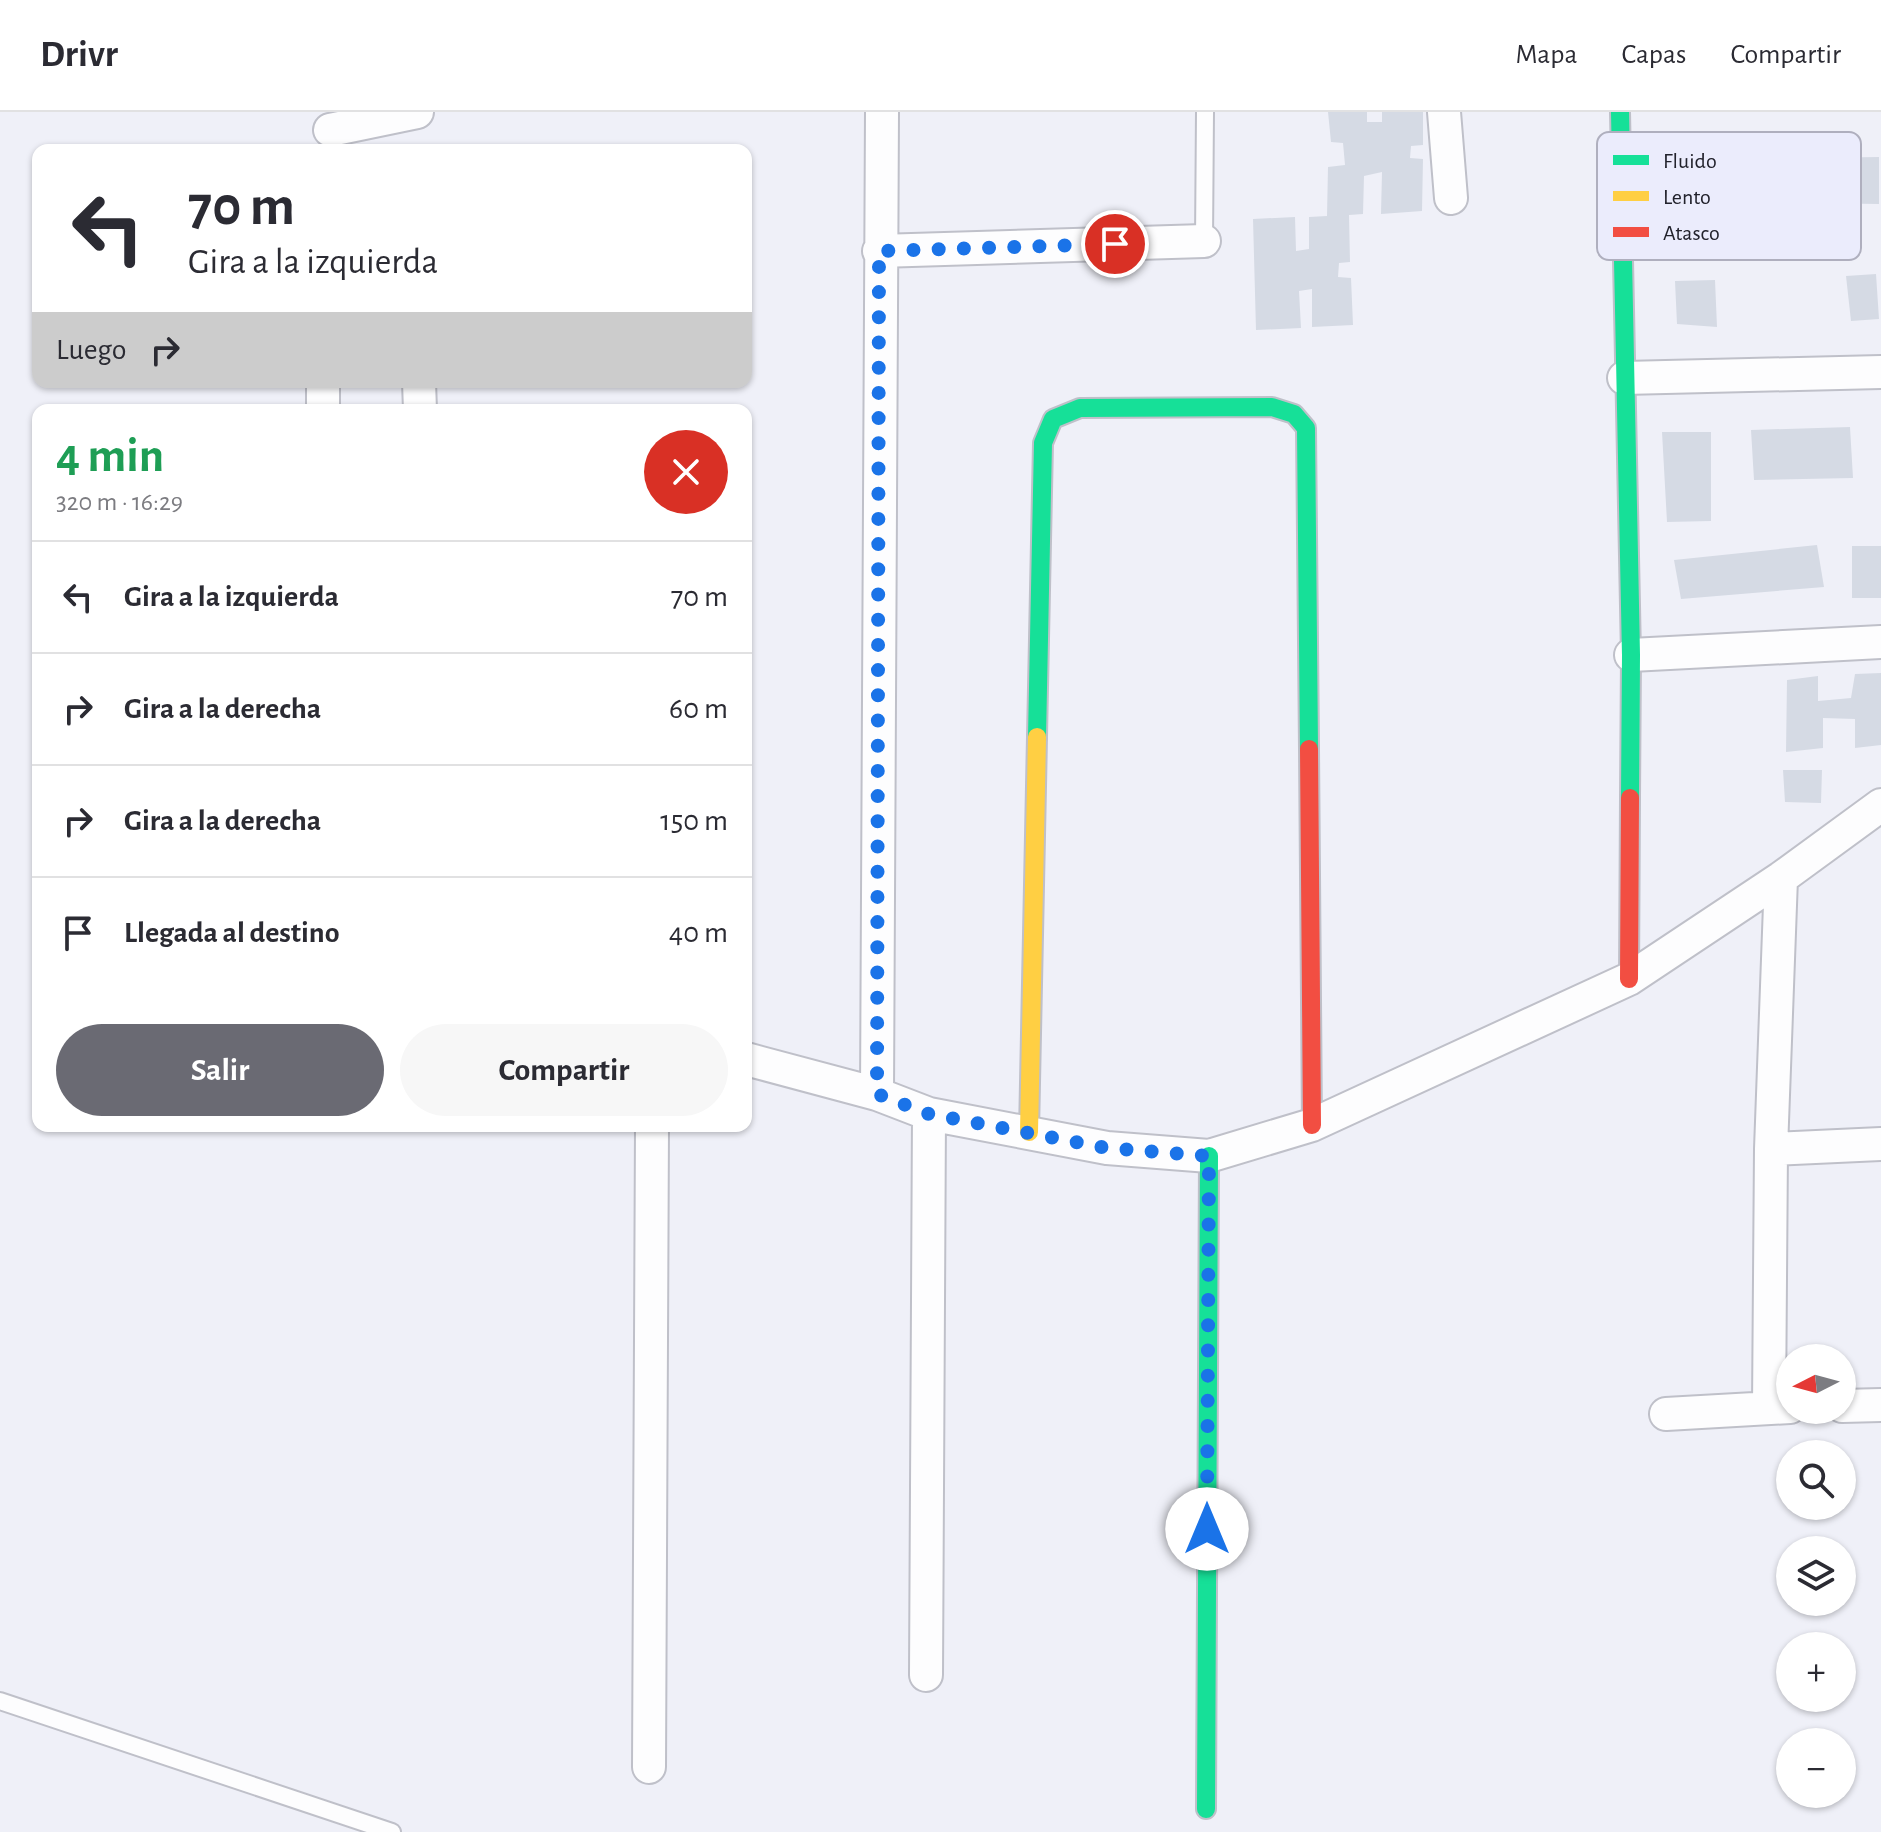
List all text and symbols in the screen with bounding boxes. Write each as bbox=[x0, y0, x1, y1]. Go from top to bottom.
text: Drivr bbox=[40, 36, 118, 74]
text: Mapa bbox=[1515, 41, 1577, 69]
text: Capas bbox=[1621, 41, 1686, 69]
text: Compartir bbox=[1730, 41, 1841, 69]
legend bbox=[1597, 132, 1861, 260]
text: Fluido bbox=[1663, 150, 1717, 172]
icon: left bbox=[56, 176, 160, 280]
text: 70 m bbox=[188, 179, 295, 235]
text: Lento bbox=[1663, 186, 1711, 208]
pin bbox=[1081, 210, 1149, 278]
icon: arrive bbox=[1093, 222, 1137, 266]
text: Atasco bbox=[1663, 222, 1720, 244]
text: Gira a la izquierda bbox=[188, 244, 438, 280]
icon: right bbox=[143, 328, 187, 372]
text: Luego bbox=[56, 335, 127, 365]
button: close bbox=[644, 430, 728, 514]
text: 4 min bbox=[56, 433, 164, 481]
text: 320 m · 16:29 bbox=[56, 489, 183, 515]
icon: left bbox=[56, 575, 100, 619]
text: Gira a la izquierda bbox=[124, 582, 339, 612]
text: 70 m bbox=[671, 582, 728, 612]
icon: right bbox=[56, 687, 100, 731]
text: Gira a la derecha bbox=[124, 694, 321, 724]
text: 60 m bbox=[669, 694, 728, 724]
icon: right bbox=[56, 799, 100, 843]
text: Gira a la derecha bbox=[124, 806, 321, 836]
text: 150 m bbox=[660, 806, 728, 836]
icon: arrive bbox=[56, 911, 100, 955]
text: Llegada al destino bbox=[124, 918, 340, 948]
text: 40 m bbox=[669, 918, 728, 948]
button: Salir bbox=[56, 1024, 384, 1116]
button: Compartir bbox=[400, 1024, 728, 1116]
north arrow bbox=[1776, 1344, 1856, 1424]
map controls bbox=[1776, 1344, 1856, 1808]
button: search bbox=[1776, 1440, 1856, 1520]
position arrow bbox=[1165, 1487, 1249, 1571]
button: layers bbox=[1776, 1536, 1856, 1616]
button: + bbox=[1776, 1632, 1856, 1712]
button: − bbox=[1776, 1728, 1856, 1808]

